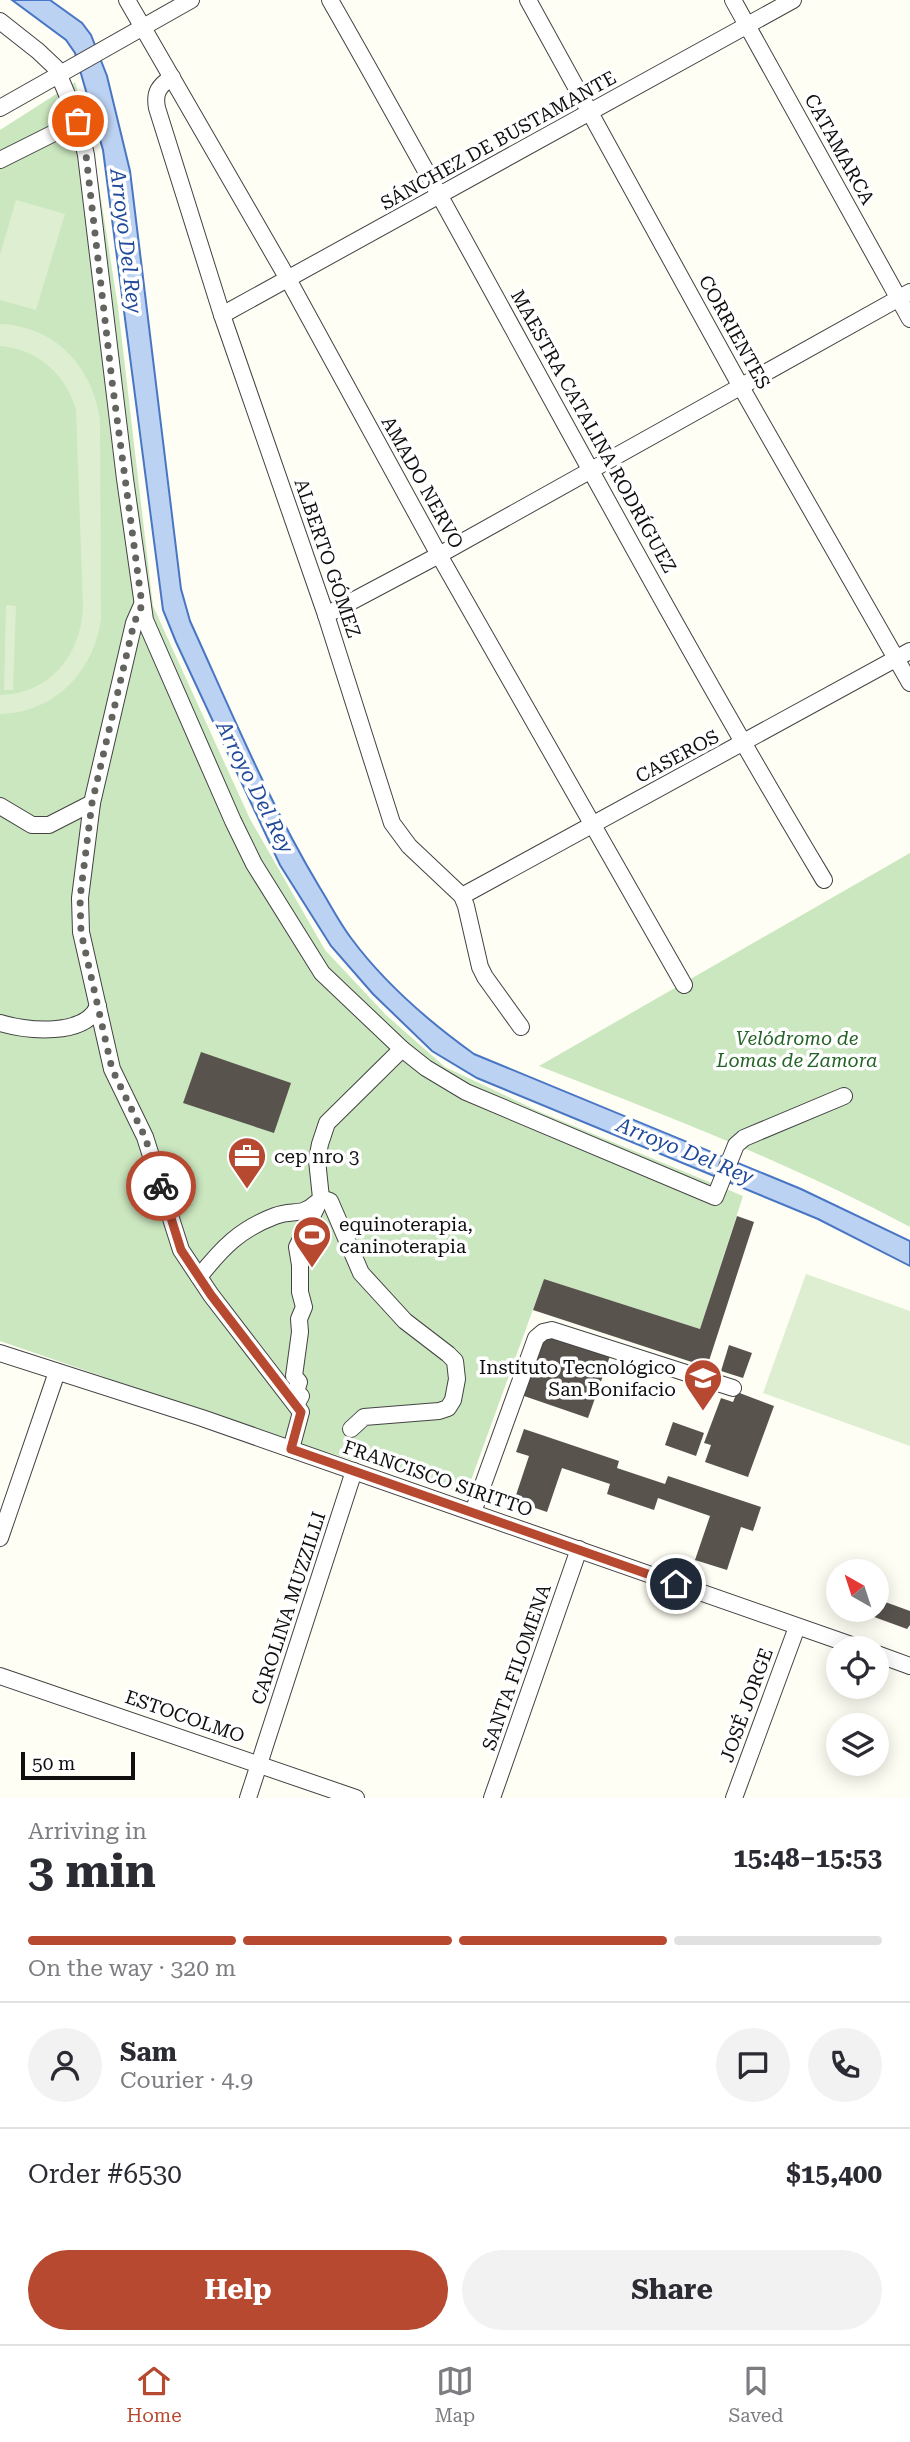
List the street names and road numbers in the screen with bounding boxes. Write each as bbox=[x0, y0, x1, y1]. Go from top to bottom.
street label: SÁNCHEZ DE BUSTAMANTE bbox=[376, 66, 620, 215]
street label: CATAMARCA bbox=[800, 90, 880, 209]
street label: CORRIENTES bbox=[694, 271, 775, 393]
street label: MAESTRA CATALINA RODRÍGUEZ bbox=[506, 286, 681, 577]
street label: AMADO NERVO bbox=[377, 412, 468, 552]
street label: ALBERTO GÓMEZ bbox=[290, 476, 366, 641]
street label: CASEROS bbox=[632, 725, 723, 788]
street label: FRANCISCO SIRITTO bbox=[340, 1435, 536, 1522]
street label: CAROLINA MUZZILLI bbox=[246, 1509, 331, 1708]
street label: SANTA FILOMENA bbox=[477, 1580, 556, 1753]
street label: JOSÉ JORGE bbox=[715, 1645, 778, 1766]
street label: ESTOCOLMO bbox=[122, 1685, 248, 1748]

